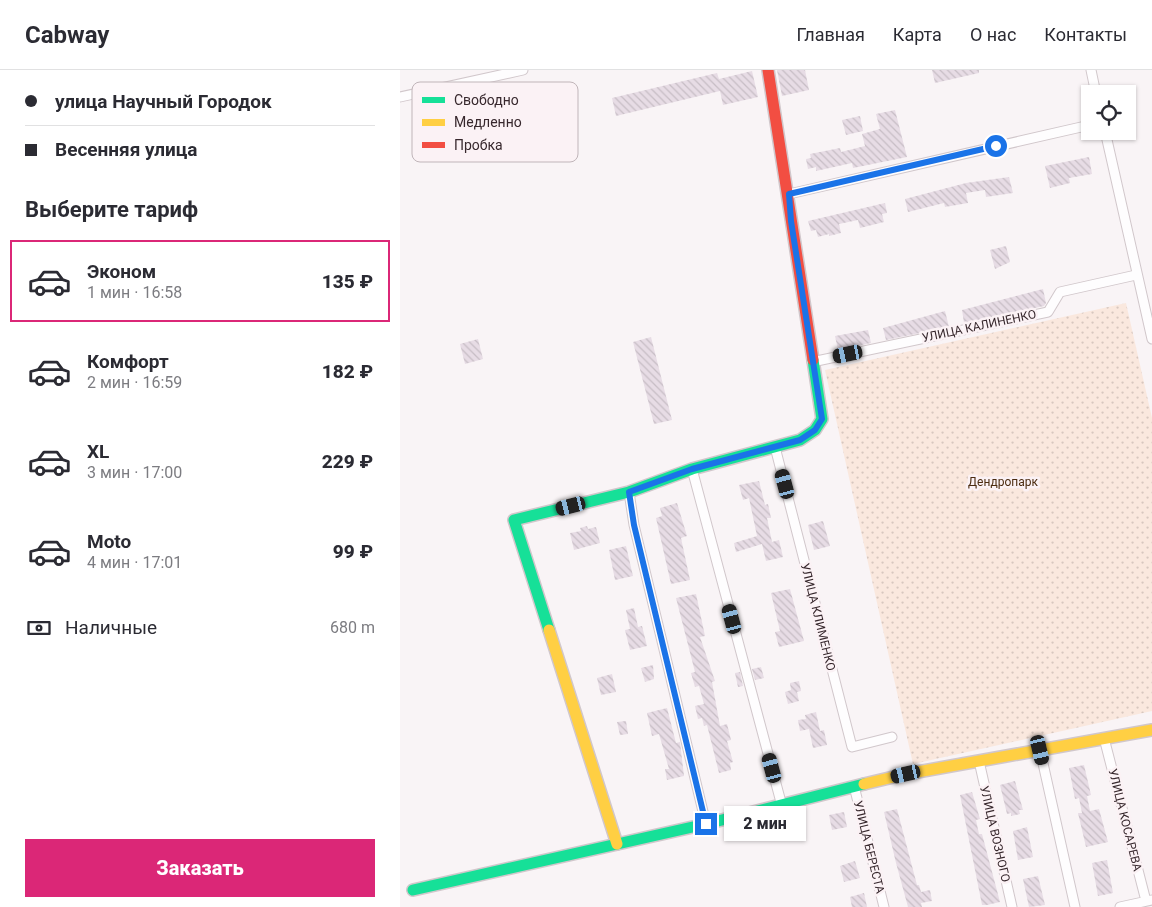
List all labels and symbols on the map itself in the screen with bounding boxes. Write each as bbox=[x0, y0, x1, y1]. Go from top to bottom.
legend bbox=[412, 82, 578, 162]
text: Свободно bbox=[454, 92, 519, 108]
text: Медленно bbox=[454, 114, 522, 130]
route start bbox=[985, 135, 1007, 157]
text: Пробка bbox=[454, 137, 503, 153]
street label: УЛИЦА КАЛИНЕНКО bbox=[921, 307, 1037, 345]
car bbox=[831, 344, 864, 364]
car bbox=[773, 468, 796, 500]
park label: Дендропарк bbox=[968, 475, 1038, 489]
car bbox=[554, 495, 587, 517]
street label: УЛИЦА КЛИМЕНКО bbox=[798, 562, 838, 672]
car bbox=[720, 603, 743, 635]
car bbox=[1029, 734, 1050, 766]
car bbox=[760, 752, 783, 784]
car bbox=[889, 763, 922, 785]
street label: УЛИЦА КОСАРЕВА bbox=[1105, 767, 1145, 873]
street label: УЛИЦА ВОЗНОГО bbox=[977, 785, 1013, 883]
street label: УЛИЦА БЕРЕСТА bbox=[851, 799, 887, 895]
callout: 2 мин bbox=[724, 806, 806, 842]
route end bbox=[695, 813, 717, 835]

